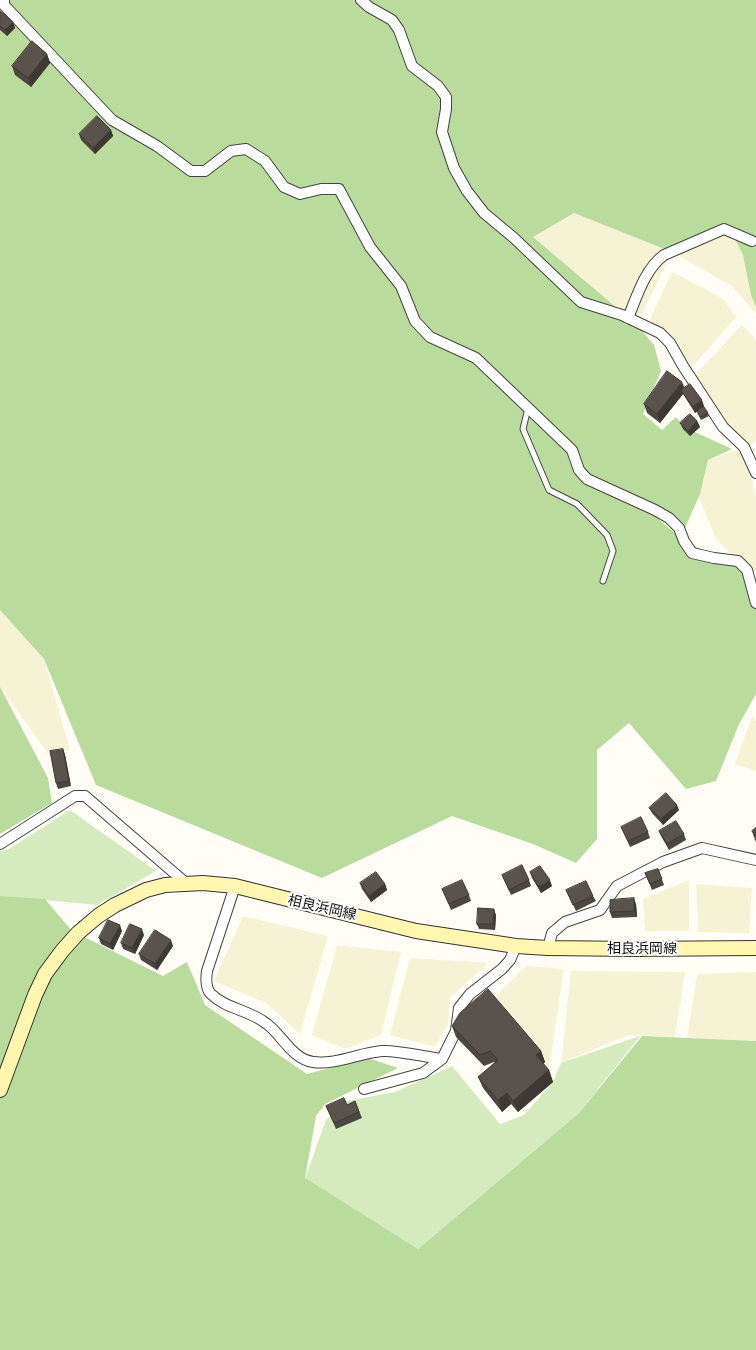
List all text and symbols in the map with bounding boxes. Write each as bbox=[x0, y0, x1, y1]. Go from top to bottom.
street label: 相良浜岡線 bbox=[286, 892, 358, 924]
street label: 相良浜岡線 bbox=[607, 941, 677, 957]

